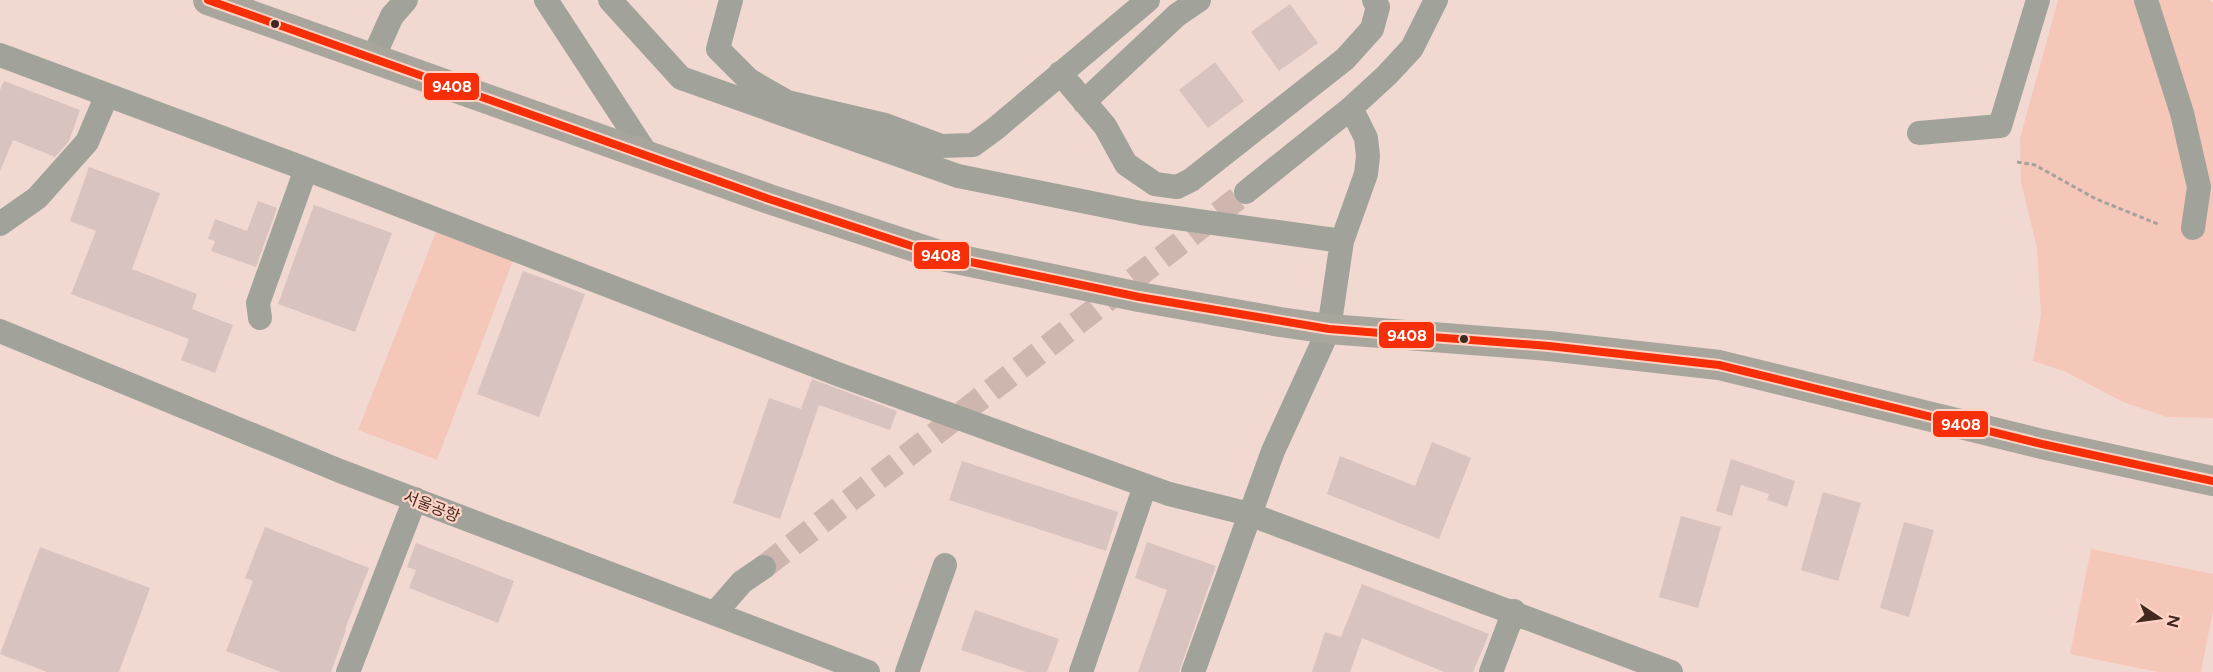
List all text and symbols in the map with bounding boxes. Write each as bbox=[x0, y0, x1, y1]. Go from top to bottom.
unlabelled marker bbox=[269, 18, 281, 30]
line badge: 9408 bbox=[423, 72, 480, 101]
text: 9408 bbox=[432, 77, 472, 96]
line badge: 9408 bbox=[913, 241, 970, 270]
text: 9408 bbox=[921, 246, 961, 265]
line badge: 9408 bbox=[1378, 321, 1435, 349]
text: 9408 bbox=[1387, 326, 1427, 345]
unlabelled marker bbox=[1458, 333, 1470, 345]
line badge: 9408 bbox=[1932, 410, 1989, 438]
text: 9408 bbox=[1941, 415, 1981, 434]
street label: 서울공항 bbox=[401, 487, 463, 526]
north arrow bbox=[2129, 588, 2189, 648]
text: N bbox=[2162, 613, 2184, 629]

